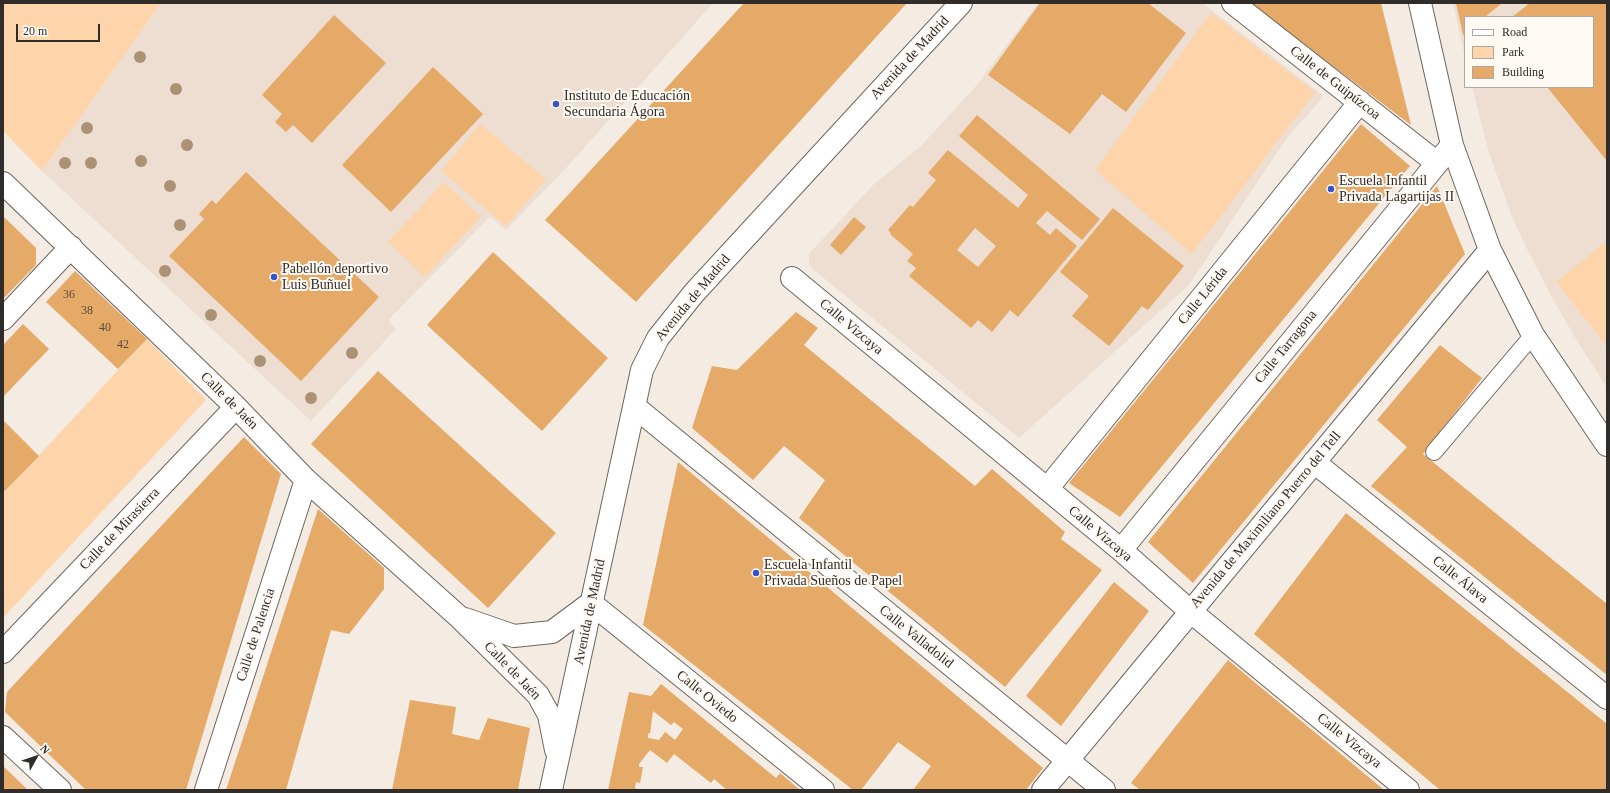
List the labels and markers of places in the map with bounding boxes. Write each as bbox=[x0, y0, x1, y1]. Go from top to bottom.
place label: Instituto de Educación Secundaria Ágora bbox=[564, 88, 690, 120]
marker: Instituto de Educación Secundaria Ágora bbox=[551, 99, 561, 109]
place label: Escuela Infantil Privada Lagartijas II bbox=[1339, 173, 1454, 206]
marker: Escuela Infantil Privada Lagartijas II bbox=[1326, 184, 1336, 194]
place label: Pabellón deportivo Luis Buñuel bbox=[282, 261, 388, 294]
marker: Pabellón deportivo Luis Buñuel bbox=[269, 272, 279, 282]
place label: Escuela Infantil Privada Sueños de Papel bbox=[764, 557, 902, 590]
marker: Escuela Infantil Privada Sueños de Papel bbox=[751, 568, 761, 578]

